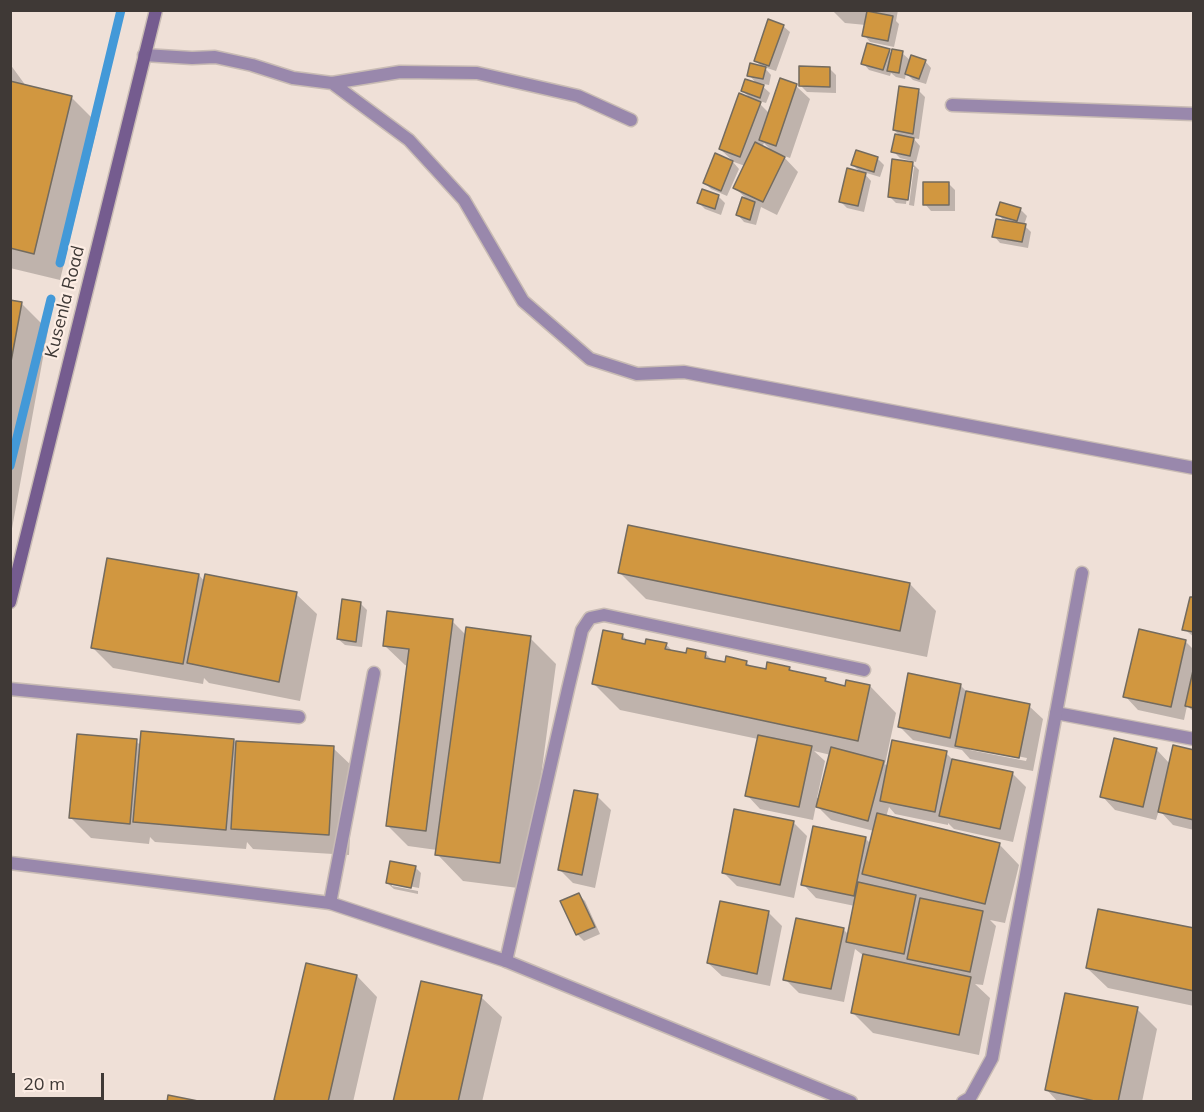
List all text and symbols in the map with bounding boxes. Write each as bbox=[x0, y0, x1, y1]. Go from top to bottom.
street label: Kusenla Road bbox=[41, 244, 89, 360]
scale bar bbox=[15, 1061, 106, 1099]
text: 20 m bbox=[23, 1072, 65, 1095]

